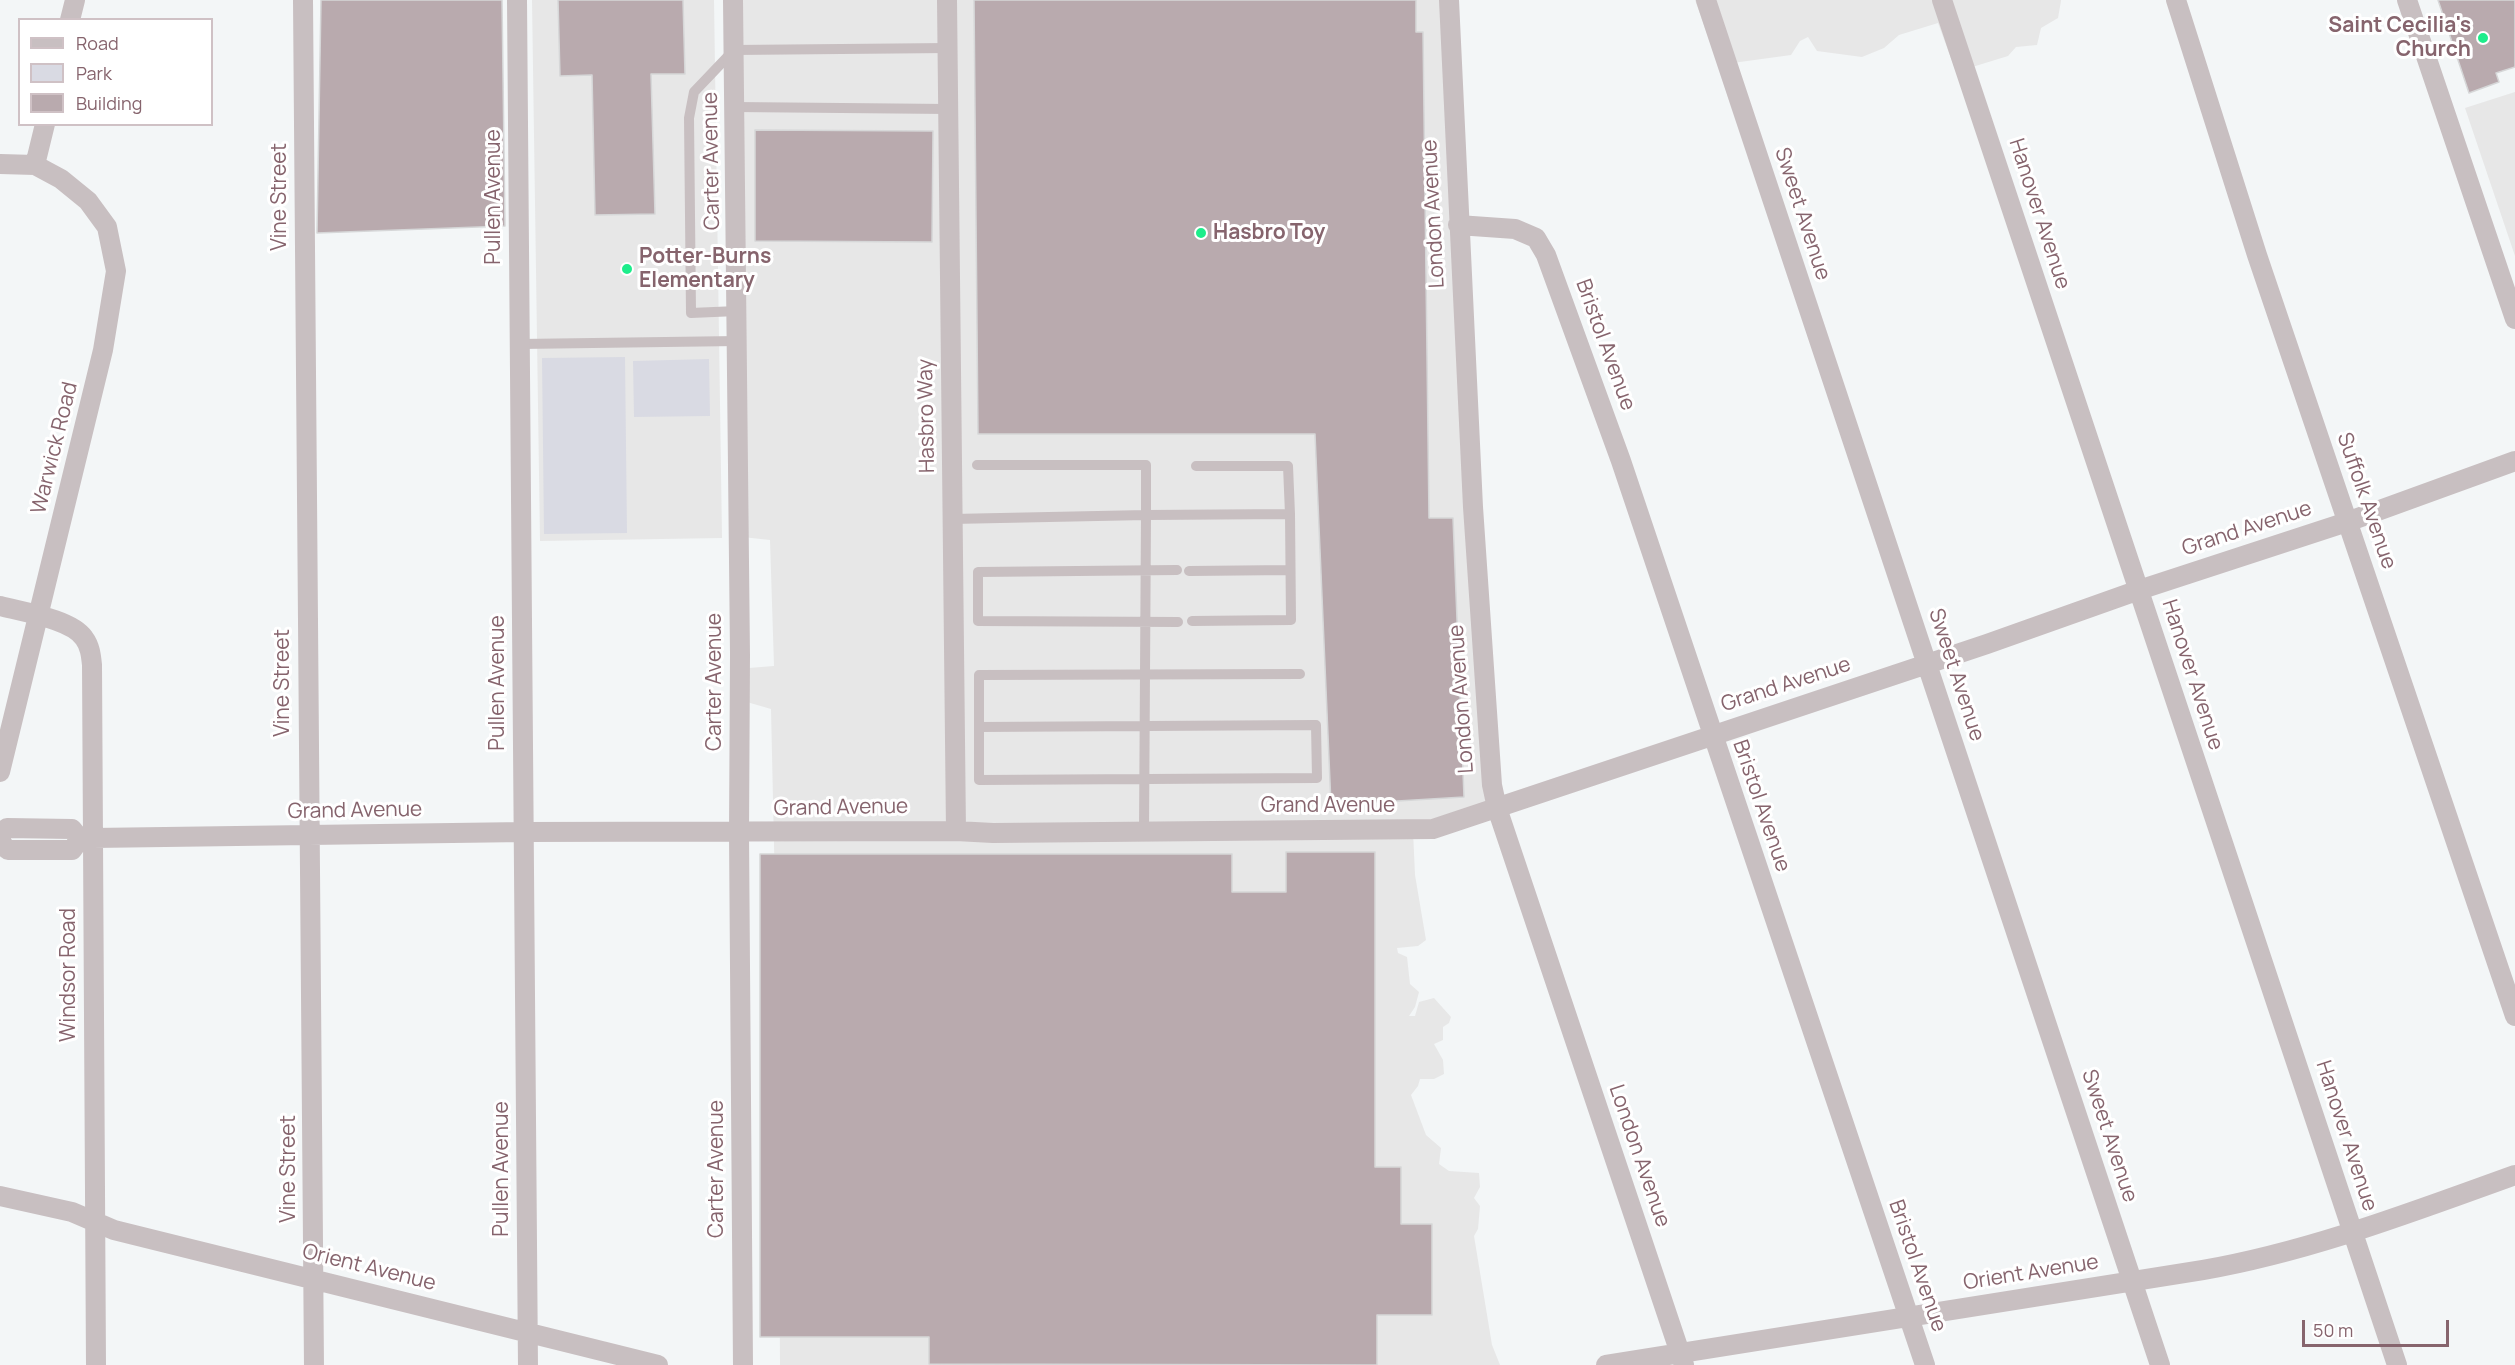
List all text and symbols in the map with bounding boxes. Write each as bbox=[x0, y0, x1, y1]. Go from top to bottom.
place label: Saint Cecilia's Church bbox=[2328, 13, 2471, 63]
legend bbox=[18, 18, 213, 126]
text: Road bbox=[76, 31, 119, 55]
marker: Saint Cecilia's Church bbox=[2476, 31, 2490, 45]
text: Park bbox=[76, 61, 112, 85]
text: Building bbox=[76, 91, 142, 115]
street label: Carter Avenue bbox=[698, 92, 726, 230]
street label: Pullen Avenue bbox=[481, 129, 507, 265]
street label: Hanover Avenue bbox=[2003, 136, 2075, 292]
street label: London Avenue bbox=[1418, 139, 1450, 289]
street label: Vine Street bbox=[267, 143, 293, 251]
street label: Sweet Avenue bbox=[1769, 145, 1835, 283]
place label: Hasbro Toy bbox=[1213, 220, 1325, 246]
marker: Hasbro Toy bbox=[1194, 226, 1208, 240]
place label: Potter-Burns Elementary bbox=[639, 244, 771, 294]
marker: Potter-Burns Elementary bbox=[620, 262, 634, 276]
street label: Bristol Avenue bbox=[1570, 276, 1640, 414]
street label: Hasbro Way bbox=[913, 359, 941, 473]
street label: Warwick Road bbox=[26, 379, 84, 517]
street label: Suffolk Avenue bbox=[2331, 429, 2401, 573]
street label: Grand Avenue bbox=[2179, 496, 2315, 562]
street label: Hanover Avenue bbox=[2156, 597, 2228, 753]
street label: Sweet Avenue bbox=[1923, 606, 1989, 744]
street label: Carter Avenue bbox=[702, 613, 728, 751]
street label: Pullen Avenue bbox=[485, 615, 511, 751]
street label: London Avenue bbox=[1444, 624, 1480, 774]
street label: Vine Street bbox=[270, 629, 296, 737]
street label: Grand Avenue bbox=[1718, 652, 1854, 718]
street label: Bristol Avenue bbox=[1727, 737, 1795, 875]
street label: Grand Avenue bbox=[1261, 793, 1395, 819]
street label: Grand Avenue bbox=[774, 794, 908, 822]
street label: Grand Avenue bbox=[288, 797, 422, 825]
street label: Windsor Road bbox=[56, 908, 82, 1042]
street label: Hanover Avenue bbox=[2310, 1058, 2382, 1214]
street label: Sweet Avenue bbox=[2076, 1067, 2142, 1205]
street label: London Avenue bbox=[1603, 1081, 1675, 1231]
street label: Carter Avenue bbox=[704, 1100, 730, 1238]
street label: Pullen Avenue bbox=[489, 1101, 515, 1237]
street label: Vine Street bbox=[276, 1115, 302, 1223]
street label: Bristol Avenue bbox=[1883, 1197, 1951, 1335]
street label: Orient Avenue bbox=[300, 1239, 438, 1297]
street label: Orient Avenue bbox=[1962, 1250, 2100, 1296]
scale bar bbox=[2305, 1308, 2452, 1346]
text: 50 m bbox=[2313, 1318, 2353, 1342]

